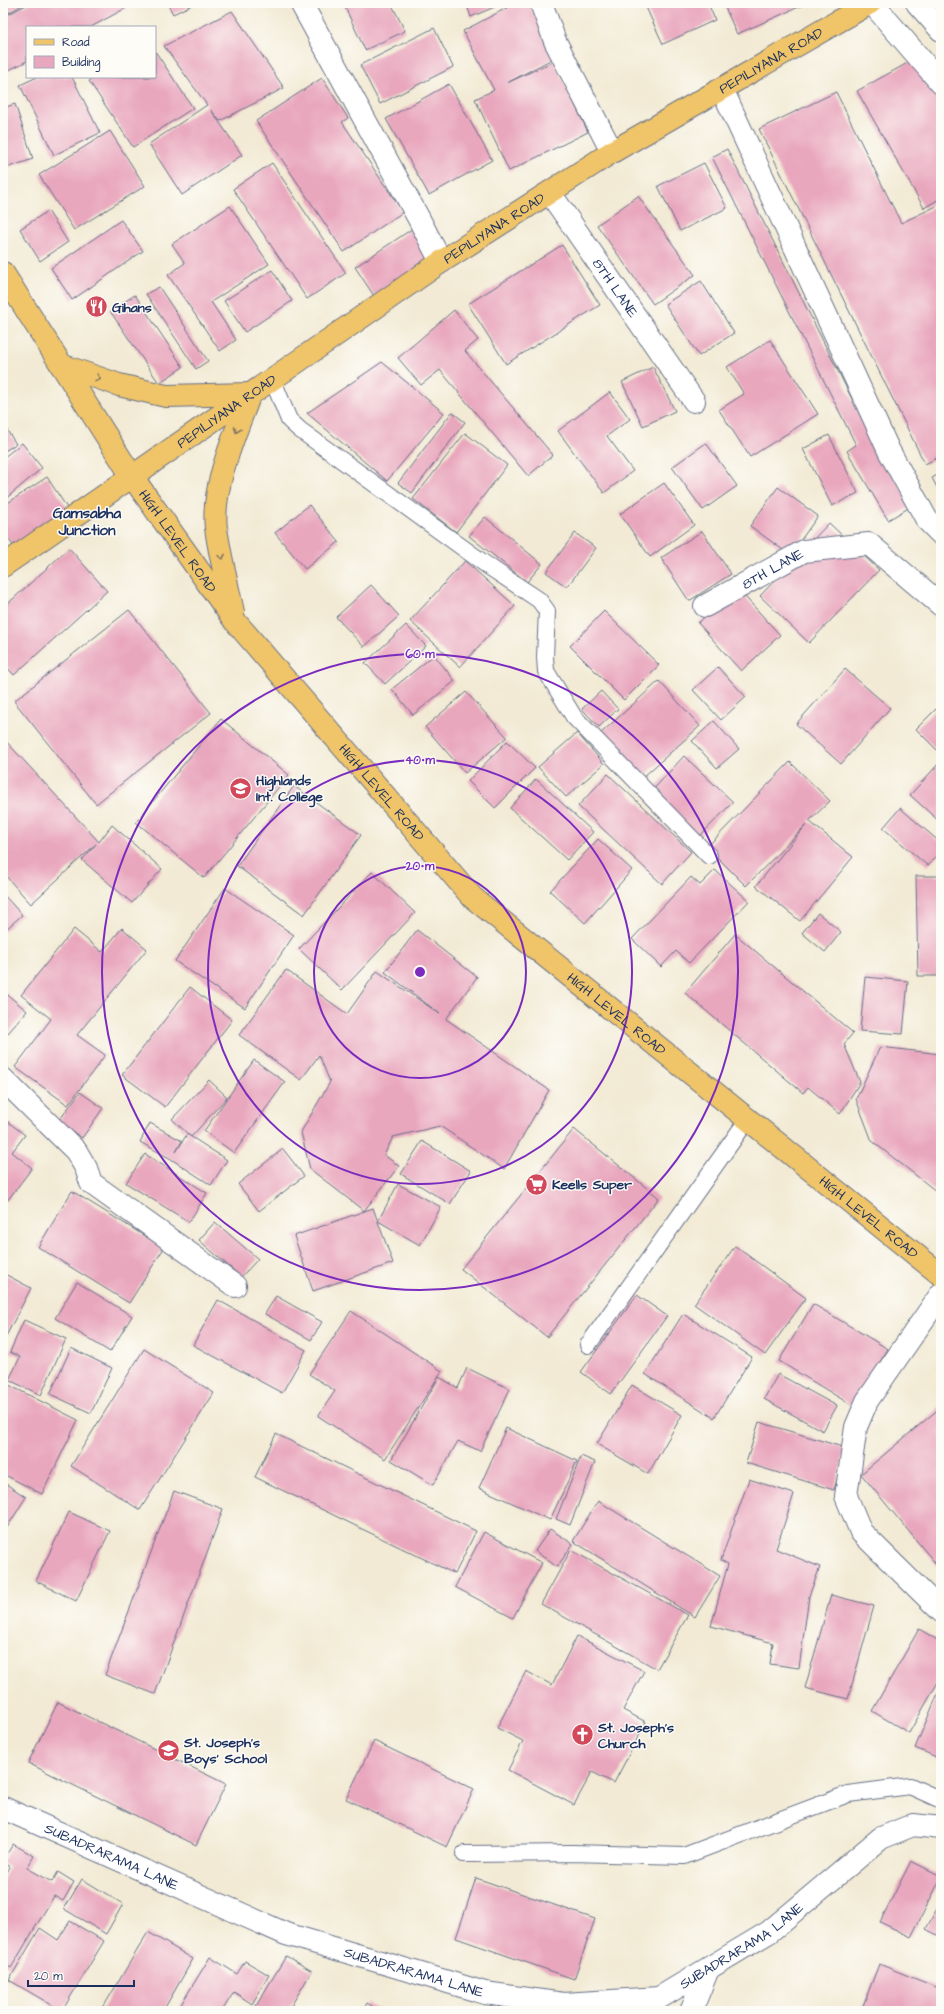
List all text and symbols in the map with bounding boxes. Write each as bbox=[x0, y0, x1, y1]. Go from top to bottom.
street label: PEPILIYANA ROAD bbox=[716, 23, 827, 99]
legend bbox=[26, 26, 156, 78]
text: Road bbox=[62, 34, 90, 51]
text: Building bbox=[62, 54, 100, 72]
street label: PEPILIYANA ROAD bbox=[440, 189, 549, 269]
street label: 8TH LANE bbox=[587, 255, 643, 322]
restaurant icon: Gihans bbox=[84, 294, 110, 320]
place label: Gihans bbox=[112, 298, 152, 318]
street label: PEPILIYANA ROAD bbox=[173, 370, 281, 453]
one-way arrow bbox=[94, 373, 101, 381]
one-way arrow bbox=[233, 427, 241, 434]
street label: HIGH LEVEL ROAD bbox=[133, 486, 221, 597]
district label: Gamsabha Junction bbox=[53, 503, 122, 541]
street label: 8TH LANE bbox=[738, 544, 808, 595]
one-way arrow bbox=[217, 554, 226, 560]
text: 60 m bbox=[405, 646, 435, 663]
street label: HIGH LEVEL ROAD bbox=[334, 740, 429, 846]
text: 40 m bbox=[405, 752, 436, 769]
place label: Highlands Int. College bbox=[256, 771, 323, 808]
school or university icon: Highlands Int. College bbox=[228, 775, 254, 801]
text: 20 m bbox=[405, 858, 435, 875]
centre of rings bbox=[413, 965, 427, 979]
street label: HIGH LEVEL ROAD bbox=[562, 968, 670, 1061]
supermarket icon: Keells Super bbox=[523, 1171, 549, 1197]
street label: HIGH LEVEL ROAD bbox=[814, 1172, 922, 1264]
place label: Keells Super bbox=[552, 1175, 632, 1195]
place label: St. Joseph's Church bbox=[597, 1718, 674, 1754]
church icon: St. Joseph's Church bbox=[569, 1722, 595, 1748]
place label: St. Joseph's Boys' School bbox=[183, 1733, 268, 1769]
school or university icon: St. Joseph's Boys' School bbox=[155, 1737, 181, 1763]
street label: SUBADRARAMA LANE bbox=[41, 1819, 182, 1896]
street label: SUBADRARAMA LANE bbox=[676, 1898, 809, 1994]
street label: SUBADRARAMA LANE bbox=[341, 1943, 486, 2003]
scale bar bbox=[28, 1962, 134, 1988]
text: 20 m bbox=[34, 1968, 63, 1985]

